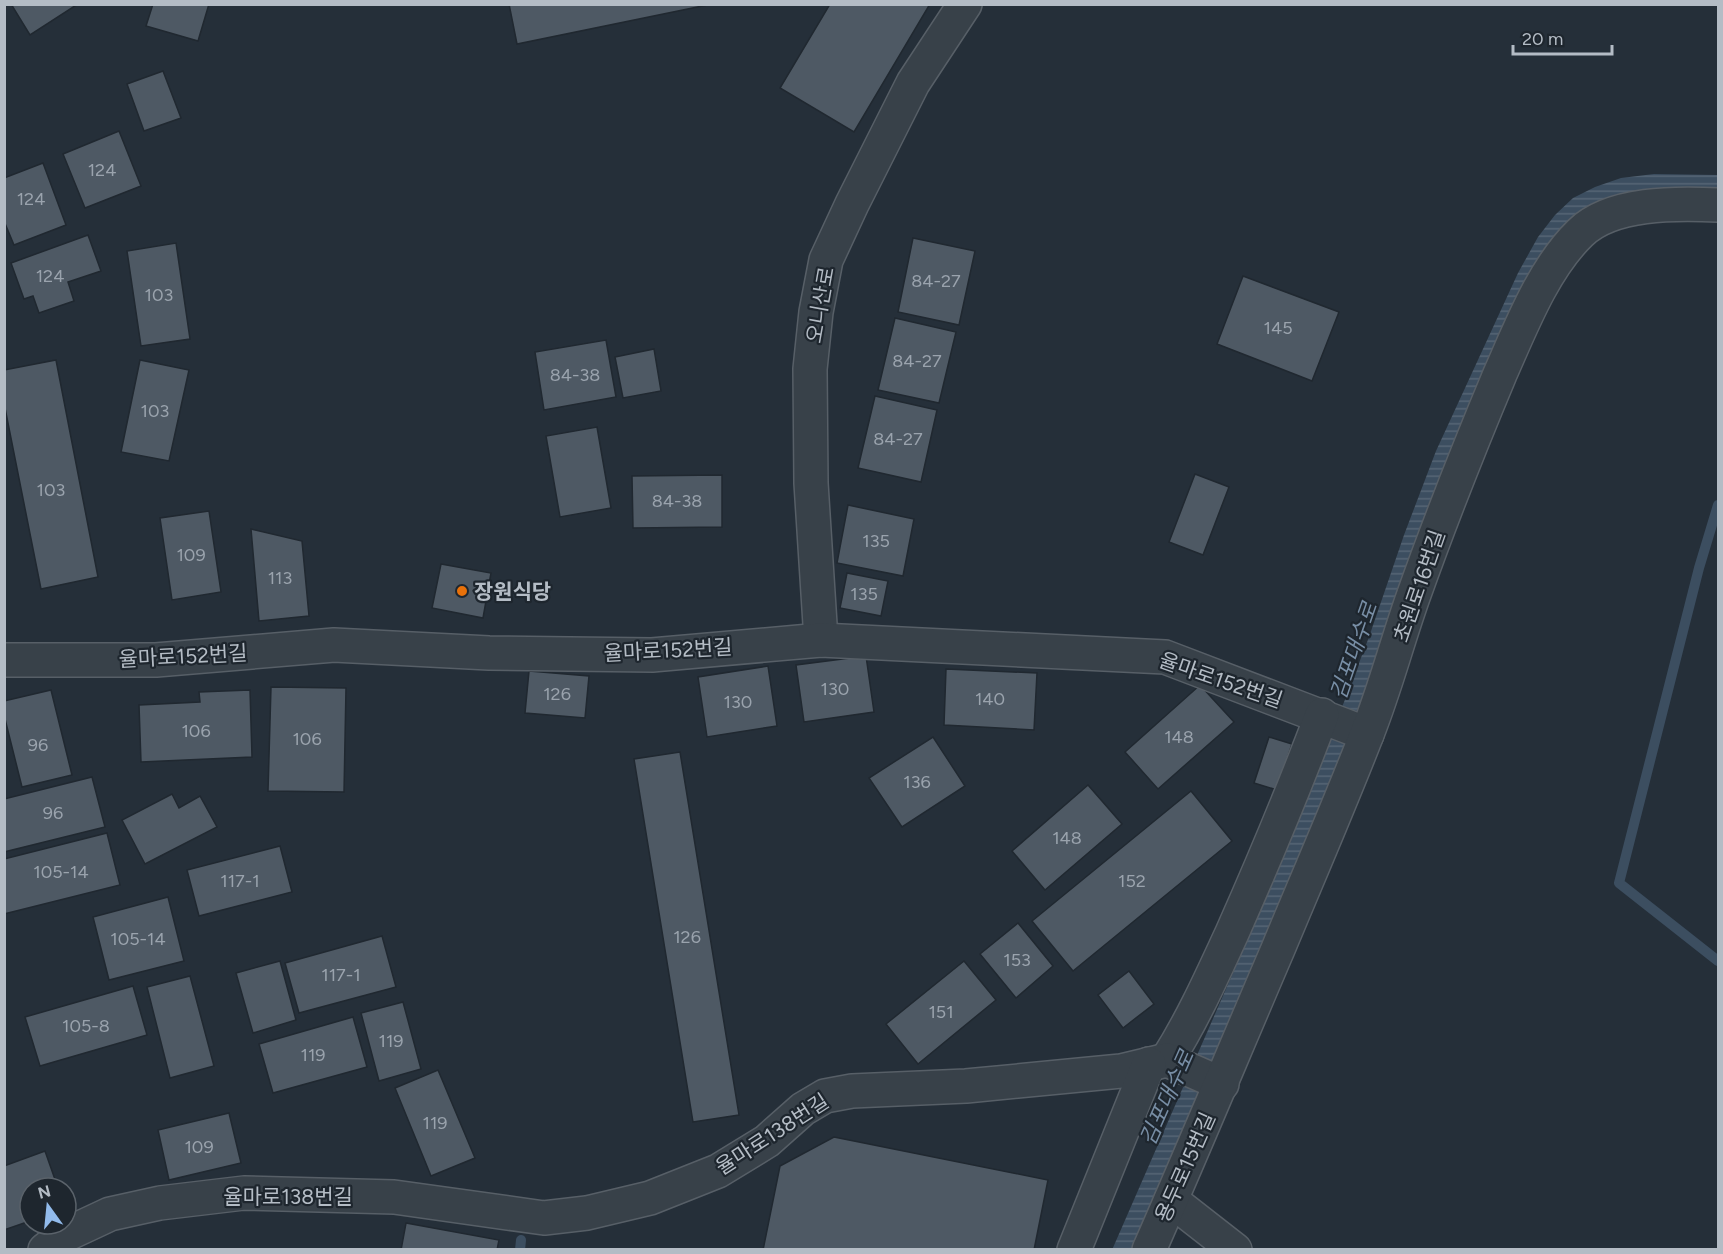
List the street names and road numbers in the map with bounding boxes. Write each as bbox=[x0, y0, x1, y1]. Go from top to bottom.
street label: 오니산로 bbox=[801, 265, 839, 345]
street label: 초원로16번길 bbox=[1388, 527, 1450, 645]
street label: 율마로152번길 bbox=[603, 634, 733, 666]
street label: 율마로152번길 bbox=[118, 640, 248, 672]
street label: 율마로152번길 bbox=[1156, 647, 1286, 713]
street label: 율마로138번길 bbox=[711, 1088, 833, 1180]
street label: 용두로15번길 bbox=[1150, 1108, 1220, 1226]
street label: 율마로138번길 bbox=[223, 1184, 353, 1209]

